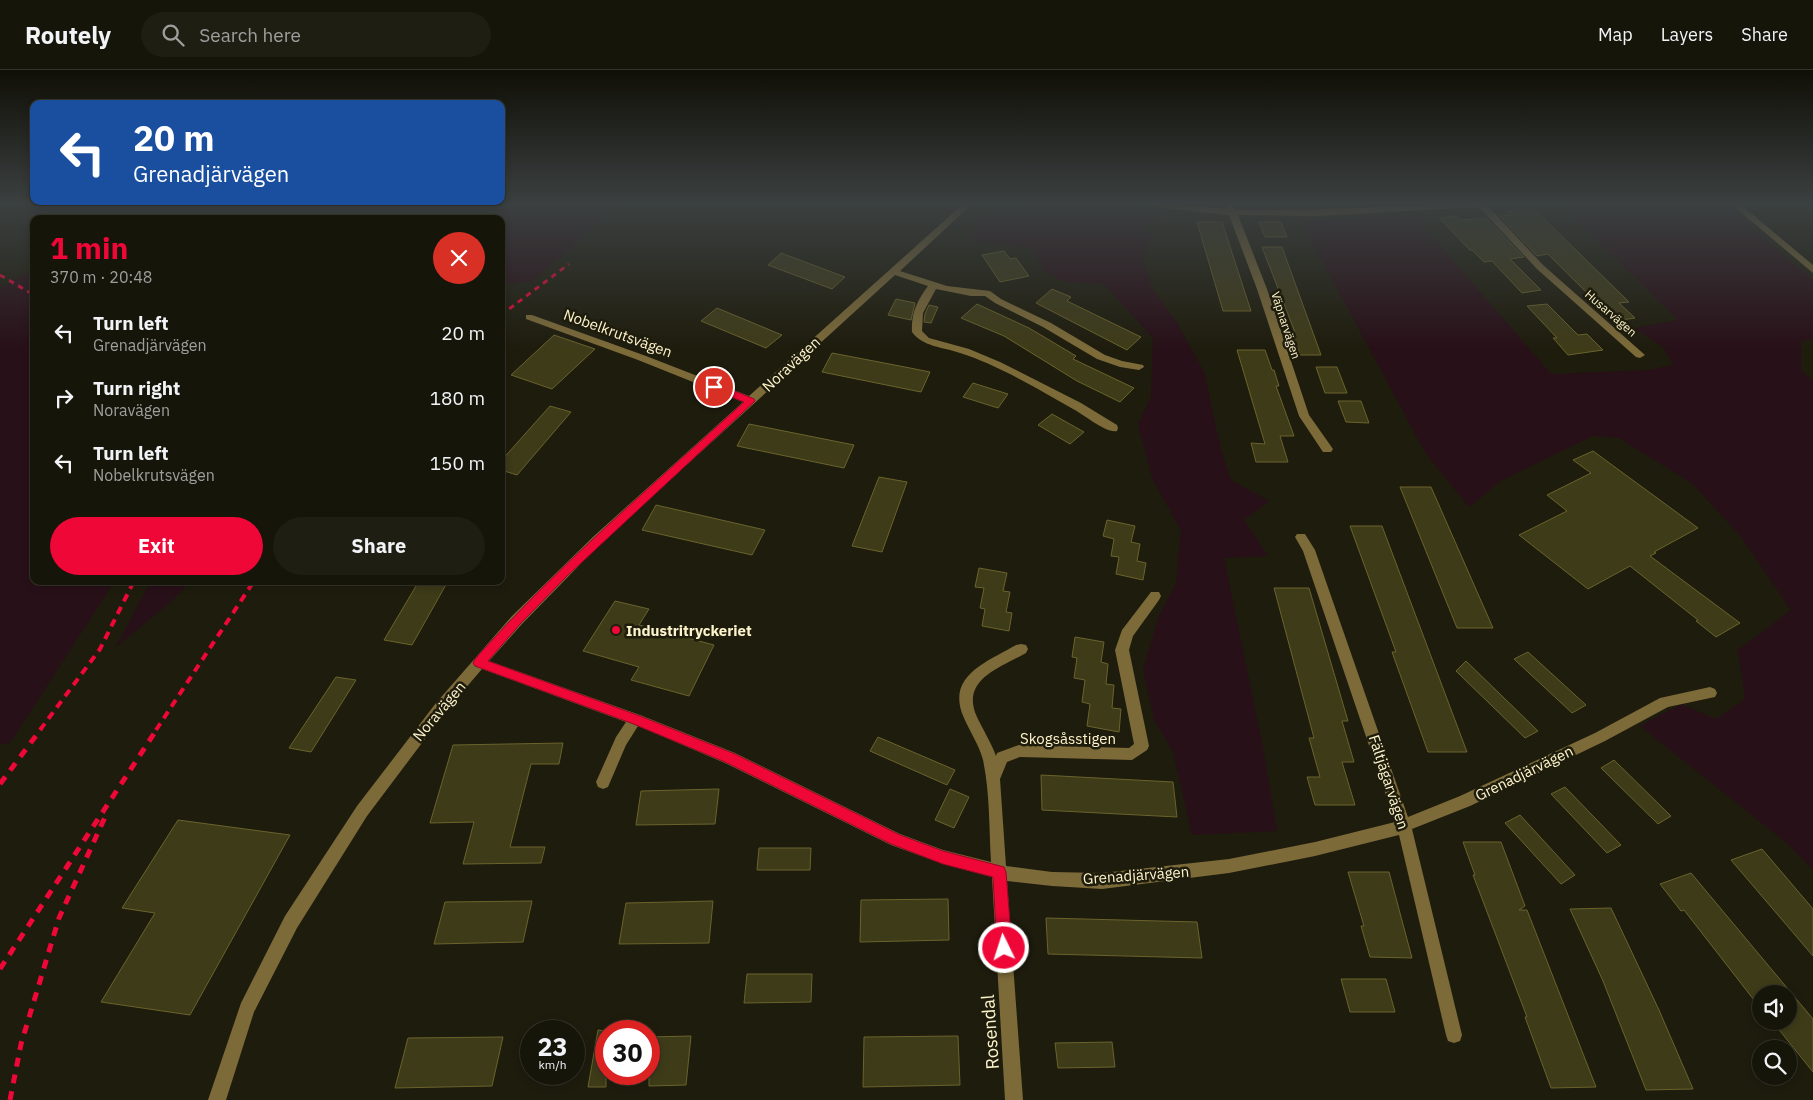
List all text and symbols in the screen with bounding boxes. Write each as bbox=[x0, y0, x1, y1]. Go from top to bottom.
search box bbox=[141, 12, 491, 57]
text: Routely bbox=[25, 19, 111, 51]
icon: search bbox=[159, 21, 187, 49]
text: Search here bbox=[199, 23, 301, 47]
text: Map bbox=[1598, 23, 1633, 46]
text: Layers bbox=[1661, 23, 1713, 46]
text: Share bbox=[1741, 23, 1788, 46]
text: 20 m bbox=[133, 115, 215, 161]
icon: left bbox=[50, 120, 115, 185]
text: Grenadjärvägen bbox=[133, 159, 289, 188]
text: 1 min bbox=[50, 228, 128, 267]
button: close bbox=[433, 232, 485, 284]
text: 370 m · 20:48 bbox=[50, 267, 152, 287]
street label: Husarvägen bbox=[1582, 286, 1640, 340]
street label: Väpnarvägen bbox=[1268, 289, 1304, 361]
street label: Nobelkrutsvägen bbox=[561, 305, 675, 361]
text: Turn left bbox=[93, 311, 169, 335]
icon: left bbox=[50, 319, 78, 347]
text: 20 m bbox=[441, 321, 485, 345]
street label: Noravägen bbox=[758, 332, 824, 396]
text: Grenadjärvägen bbox=[93, 335, 207, 355]
pin bbox=[693, 366, 735, 408]
icon: arrive bbox=[700, 373, 728, 401]
text: Turn right bbox=[93, 376, 180, 400]
icon: right bbox=[50, 384, 78, 412]
text: 180 m bbox=[430, 386, 485, 410]
text: Noravägen bbox=[93, 400, 170, 420]
text: Turn left bbox=[93, 441, 169, 465]
icon: left bbox=[50, 449, 78, 477]
text: 150 m bbox=[430, 451, 485, 475]
text: Nobelkrutsvägen bbox=[93, 465, 215, 485]
button: Exit bbox=[50, 517, 263, 575]
button: Share bbox=[273, 517, 485, 575]
place label: Industritryckeriet bbox=[626, 621, 752, 640]
marker: Industritryckeriet bbox=[610, 624, 622, 636]
street label: Noravägen bbox=[409, 677, 469, 745]
street label: Skogsåsstigen bbox=[1020, 729, 1116, 748]
street label: Fältjägarvägen bbox=[1365, 732, 1413, 832]
street label: Grenadjärvägen bbox=[1472, 741, 1576, 805]
street label: Grenadjärvägen bbox=[1082, 862, 1190, 888]
position arrow bbox=[977, 921, 1029, 973]
map controls bbox=[1752, 985, 1797, 1085]
button: sound bbox=[1752, 985, 1797, 1030]
street label: Rosendal bbox=[976, 994, 1004, 1070]
speed limit sign: 30 bbox=[595, 1020, 660, 1085]
text: 23 bbox=[537, 1030, 568, 1063]
button: search bbox=[1752, 1040, 1797, 1085]
text: km/h bbox=[538, 1057, 567, 1072]

